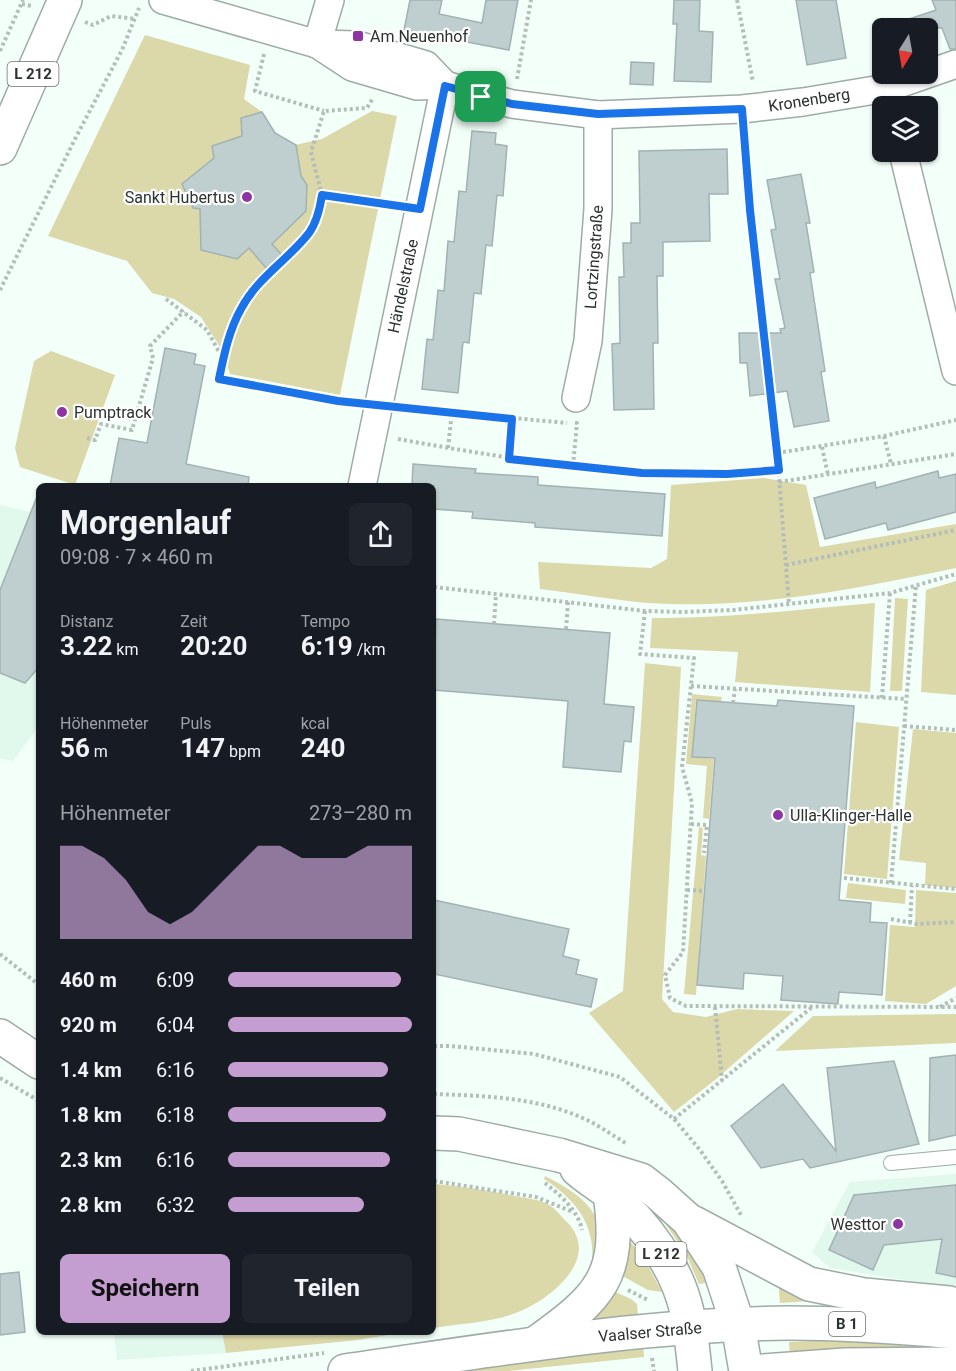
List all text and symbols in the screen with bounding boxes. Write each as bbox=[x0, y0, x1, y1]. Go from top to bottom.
north arrow bbox=[872, 18, 938, 84]
map controls bbox=[872, 18, 938, 162]
place label: Am Neuenhof bbox=[370, 27, 468, 46]
marker: Am Neuenhof bbox=[351, 29, 365, 43]
road number: L 212 bbox=[8, 62, 58, 86]
pin bbox=[455, 71, 506, 122]
icon: arrive bbox=[464, 80, 497, 113]
street label: Kronenberg bbox=[767, 84, 851, 116]
button: layers bbox=[872, 96, 938, 162]
place label: Sankt Hubertus bbox=[125, 188, 235, 207]
marker: Sankt Hubertus bbox=[240, 190, 254, 204]
street label: Lortzingstraße bbox=[581, 205, 607, 309]
street label: Händelstraße bbox=[384, 237, 422, 335]
place label: Pumptrack bbox=[74, 403, 152, 422]
marker: Pumptrack bbox=[55, 405, 69, 419]
text: Morgenlauf bbox=[60, 503, 231, 542]
button: share bbox=[349, 503, 412, 566]
text: 09:08 · 7 × 460 m bbox=[60, 545, 213, 569]
text: Distanz bbox=[60, 612, 113, 631]
text: Zeit bbox=[180, 612, 207, 631]
text: Tempo bbox=[301, 612, 350, 631]
text: 3.22 bbox=[60, 631, 112, 661]
text: 20:20 bbox=[180, 631, 247, 661]
text: 6:19 bbox=[301, 631, 353, 661]
text: km bbox=[112, 640, 138, 659]
text: /km bbox=[353, 640, 385, 659]
text: Höhenmeter bbox=[60, 714, 148, 733]
text: Puls bbox=[180, 714, 211, 733]
text: kcal bbox=[301, 714, 330, 733]
text: 56 bbox=[60, 733, 90, 763]
text: 147 bbox=[180, 733, 225, 763]
text: 240 bbox=[301, 733, 345, 763]
text: m bbox=[90, 742, 108, 761]
text: bpm bbox=[225, 742, 261, 761]
text: Höhenmeter bbox=[60, 801, 170, 825]
text: 273–280 m bbox=[309, 801, 412, 825]
place label: Ulla-Klinger-Halle bbox=[790, 806, 912, 825]
marker: Ulla-Klinger-Halle bbox=[771, 808, 785, 822]
text: 460 m bbox=[60, 968, 117, 992]
text: 6:09 bbox=[156, 968, 195, 992]
text: 920 m bbox=[60, 1013, 117, 1037]
text: 6:04 bbox=[156, 1013, 195, 1037]
text: 1.4 km bbox=[60, 1058, 122, 1082]
text: 6:16 bbox=[156, 1058, 195, 1082]
text: 1.8 km bbox=[60, 1103, 122, 1127]
text: 6:18 bbox=[156, 1103, 195, 1127]
text: 2.3 km bbox=[60, 1148, 122, 1172]
text: 6:16 bbox=[156, 1148, 195, 1172]
text: 2.8 km bbox=[60, 1193, 122, 1217]
text: 6:32 bbox=[156, 1193, 195, 1217]
place label: Westtor bbox=[830, 1215, 887, 1234]
marker: Westtor bbox=[891, 1217, 905, 1231]
road number: L 212 bbox=[636, 1242, 686, 1266]
button: Speichern bbox=[60, 1254, 230, 1323]
button: Teilen bbox=[242, 1254, 412, 1323]
road number: B 1 bbox=[829, 1312, 865, 1336]
street label: Vaalser Straße bbox=[597, 1318, 703, 1346]

